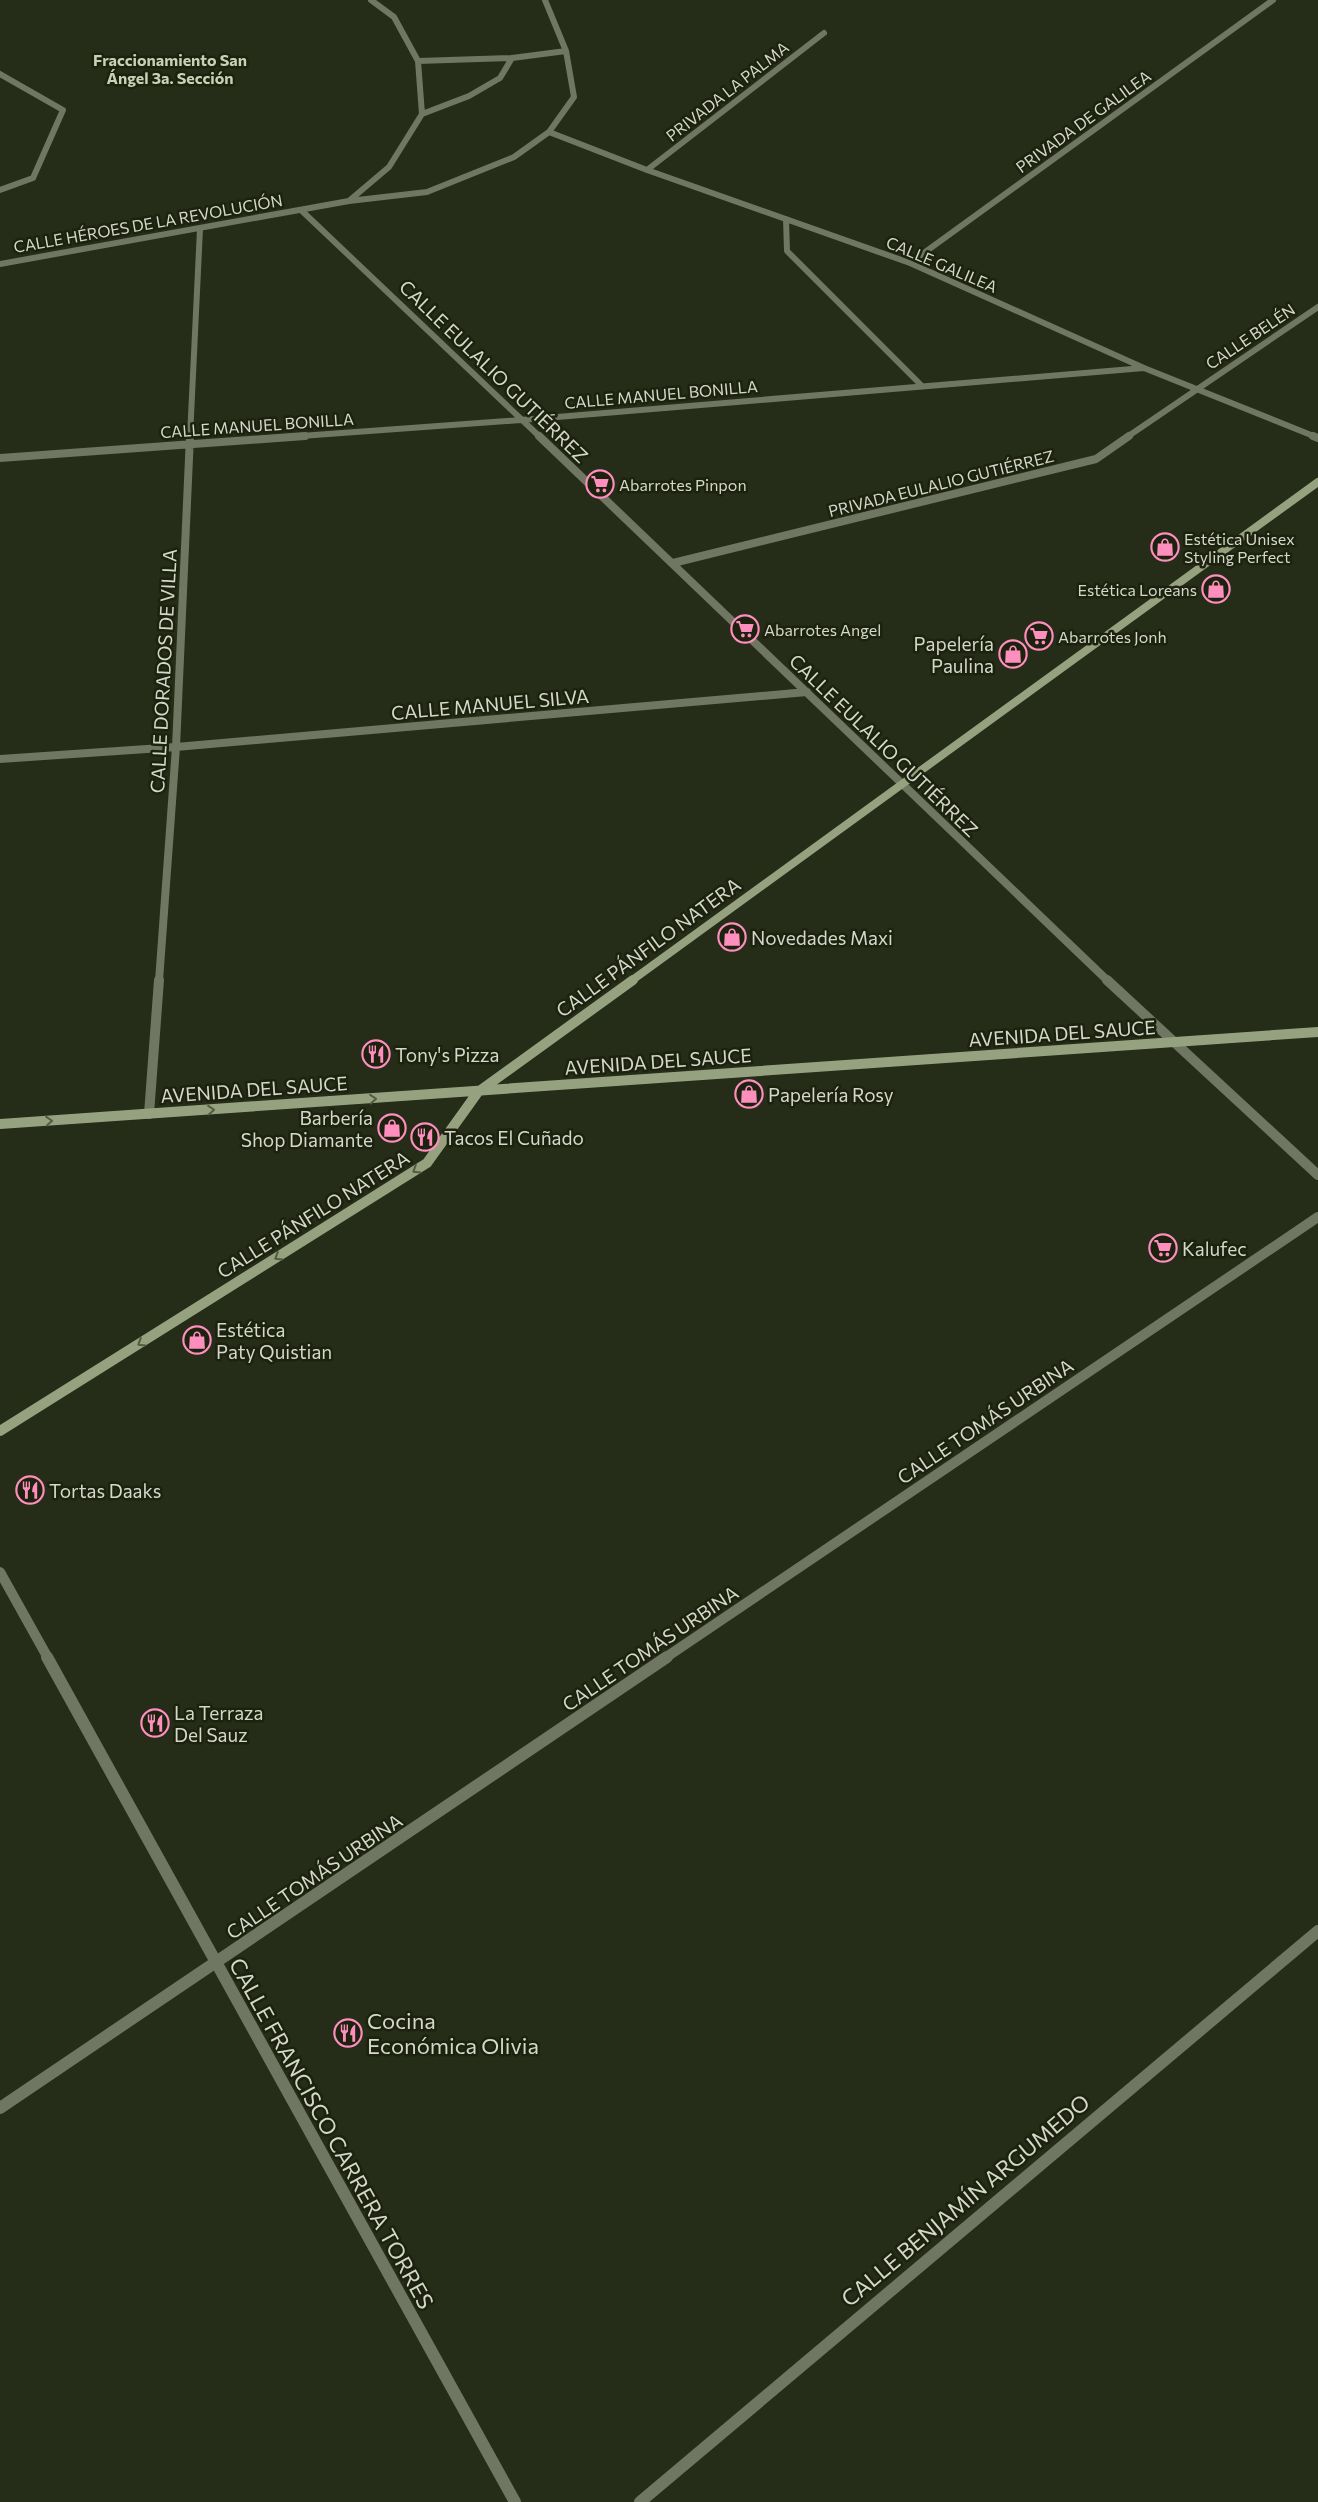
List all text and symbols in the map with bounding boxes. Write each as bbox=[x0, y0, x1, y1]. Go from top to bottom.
street label: PRIVADA LA PALMA bbox=[662, 37, 792, 145]
district label: Fraccionamiento San Ángel 3a. Sección bbox=[93, 50, 247, 87]
street label: PRIVADA DE GALILEA bbox=[1012, 66, 1154, 176]
street label: CALLE HÉROES DE LA REVOLUCIÓN bbox=[12, 190, 284, 256]
street label: CALLE GALILEA bbox=[884, 232, 1000, 296]
street label: CALLE EULALIO GUTIÉRREZ bbox=[395, 275, 593, 467]
street label: CALLE BELÉN bbox=[1202, 299, 1298, 373]
street label: CALLE MANUEL BONILLA bbox=[564, 376, 758, 412]
street label: CALLE MANUEL BONILLA bbox=[160, 409, 354, 441]
street label: PRIVADA EULALIO GUTIÉRREZ bbox=[826, 446, 1056, 520]
supermarket icon: Abarrotes Pinpon bbox=[585, 469, 615, 499]
place label: Abarrotes Pinpon bbox=[619, 475, 747, 494]
place label: Estética Unisex Styling Perfect bbox=[1184, 529, 1295, 566]
shop icon: Estética Unisex Styling Perfect bbox=[1150, 532, 1180, 562]
street label: CALLE DORADOS DE VILLA bbox=[145, 548, 181, 794]
shop icon: Estética Loreans bbox=[1201, 574, 1231, 604]
place label: Estética Loreans bbox=[1077, 580, 1197, 599]
supermarket icon: Abarrotes Angel bbox=[730, 614, 760, 644]
place label: Abarrotes Angel bbox=[764, 620, 881, 639]
supermarket icon: Abarrotes Jonh bbox=[1024, 621, 1054, 651]
place label: Abarrotes Jonh bbox=[1058, 627, 1167, 646]
place label: Papelería Paulina bbox=[914, 632, 994, 677]
shop icon: Papelería Paulina bbox=[998, 639, 1028, 669]
street label: CALLE EULALIO GUTIÉRREZ bbox=[785, 649, 983, 841]
street label: CALLE MANUEL SILVA bbox=[390, 684, 590, 724]
street label: CALLE PÁNFILO NATERA bbox=[551, 872, 745, 1022]
shop icon: Novedades Maxi bbox=[717, 922, 747, 952]
place label: Novedades Maxi bbox=[751, 926, 893, 949]
street label: AVENIDA DEL SAUCE bbox=[968, 1015, 1156, 1051]
restaurant icon: Tony's Pizza bbox=[361, 1039, 391, 1069]
place label: Tony's Pizza bbox=[395, 1043, 499, 1066]
street label: AVENIDA DEL SAUCE bbox=[564, 1043, 752, 1079]
street label: AVENIDA DEL SAUCE bbox=[160, 1071, 348, 1107]
shop icon: Papelería Rosy bbox=[734, 1079, 764, 1109]
place label: Papelería Rosy bbox=[768, 1083, 894, 1106]
one-way arrow bbox=[369, 1093, 377, 1104]
one-way arrow bbox=[207, 1105, 215, 1116]
place label: Barbería Shop Diamante bbox=[241, 1106, 373, 1151]
shop icon: Barbería Shop Diamante bbox=[377, 1113, 407, 1143]
one-way arrow bbox=[45, 1115, 53, 1126]
restaurant icon: Tacos El Cuñado bbox=[410, 1122, 440, 1152]
place label: Tacos El Cuñado bbox=[444, 1126, 584, 1149]
street label: CALLE PÁNFILO NATERA bbox=[213, 1145, 413, 1283]
one-way arrow bbox=[412, 1164, 421, 1174]
supermarket icon: Kalufec bbox=[1148, 1233, 1178, 1263]
place label: Kalufec bbox=[1182, 1237, 1247, 1260]
one-way arrow bbox=[275, 1250, 284, 1260]
place label: Estética Paty Quistian bbox=[216, 1318, 332, 1363]
shop icon: Estética Paty Quistian bbox=[182, 1325, 212, 1355]
one-way arrow bbox=[137, 1337, 146, 1346]
street label: CALLE TOMÁS URBINA bbox=[893, 1354, 1077, 1488]
restaurant icon: Tortas Daaks bbox=[15, 1475, 45, 1505]
place label: Tortas Daaks bbox=[49, 1479, 161, 1502]
street label: CALLE TOMÁS URBINA bbox=[558, 1581, 742, 1715]
place label: La Terraza Del Sauz bbox=[174, 1701, 264, 1746]
restaurant icon: La Terraza Del Sauz bbox=[140, 1708, 170, 1738]
street label: CALLE TOMÁS URBINA bbox=[222, 1809, 406, 1943]
street label: CALLE FRANCISCO CARRERA TORRES bbox=[224, 1953, 440, 2313]
place label: Cocina Económica Olivia bbox=[367, 2007, 539, 2059]
restaurant icon: Cocina Económica Olivia bbox=[333, 2018, 363, 2048]
street label: CALLE BENJAMÍN ARGUMEDO bbox=[835, 2088, 1095, 2312]

